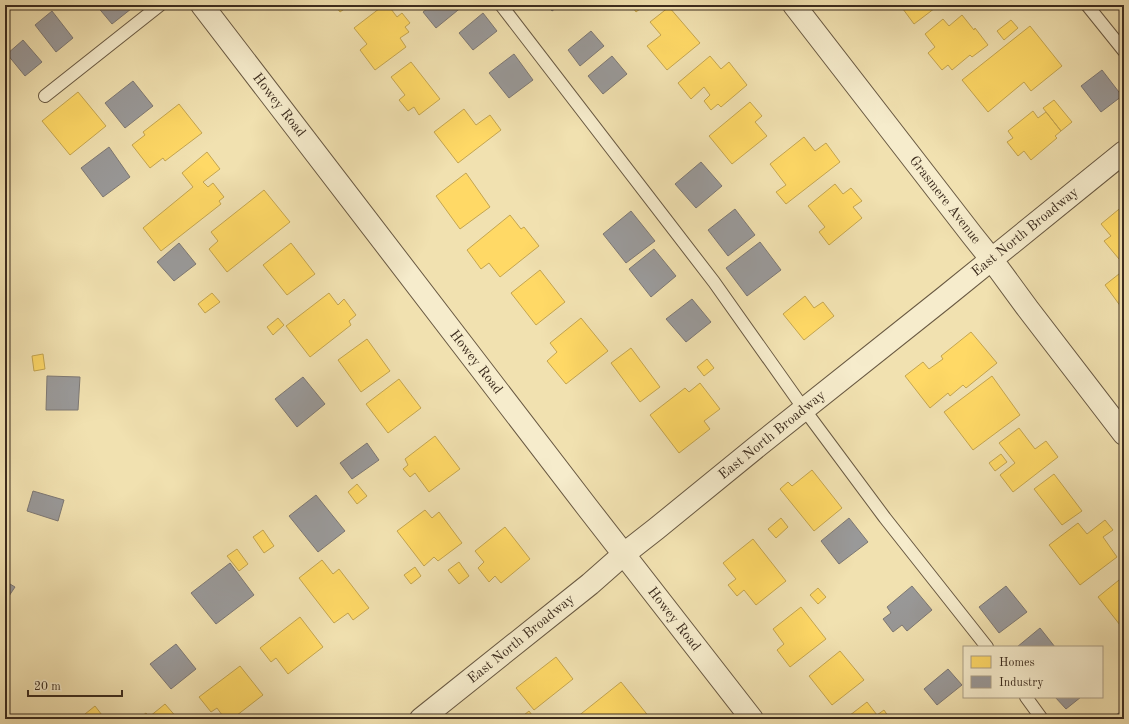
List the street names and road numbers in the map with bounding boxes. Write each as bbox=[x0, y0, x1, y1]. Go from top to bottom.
street label: Howey Road bbox=[250, 70, 308, 140]
street label: Grasmere Avenue bbox=[907, 154, 983, 246]
street label: East North Broadway bbox=[969, 185, 1081, 279]
street label: Howey Road bbox=[447, 327, 505, 397]
street label: East North Broadway bbox=[716, 388, 828, 482]
street label: Howey Road bbox=[645, 584, 703, 654]
street label: East North Broadway bbox=[465, 592, 577, 686]

